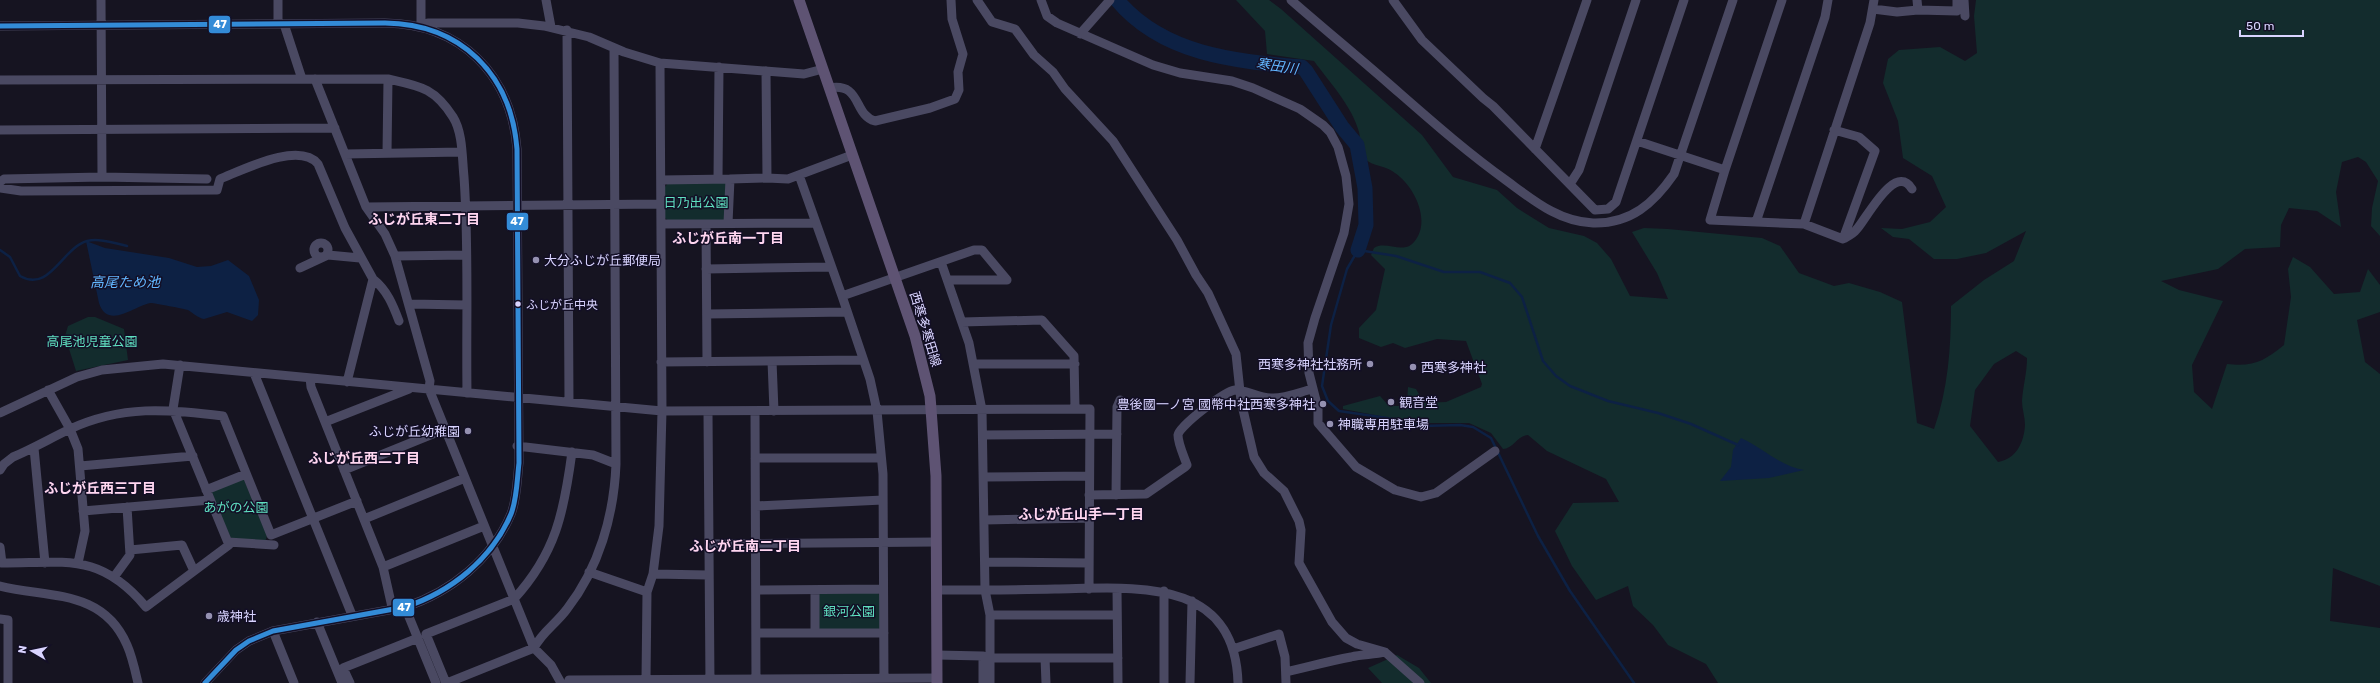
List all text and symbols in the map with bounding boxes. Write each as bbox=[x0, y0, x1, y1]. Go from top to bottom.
scale bar bbox=[2240, 12, 2303, 38]
line badge: 47 bbox=[208, 15, 231, 34]
text: 47 bbox=[213, 18, 227, 31]
text: 50 m bbox=[2246, 19, 2274, 33]
water label: 寒田川 bbox=[1255, 55, 1301, 78]
park label: 日乃出公園 bbox=[663, 195, 729, 210]
district label: ふじが丘東二丁目 bbox=[368, 211, 480, 228]
line badge: 47 bbox=[506, 212, 529, 231]
text: 47 bbox=[510, 215, 524, 228]
district label: ふじが丘南一丁目 bbox=[672, 230, 784, 247]
place label: 大分ふじが丘郵便局 bbox=[544, 253, 661, 268]
marker: 大分ふじが丘郵便局 bbox=[531, 255, 541, 265]
water label: 高尾ため池 bbox=[90, 274, 162, 291]
street label: 西寒多寒田線 bbox=[907, 290, 944, 369]
place label: ふじが丘中央 bbox=[526, 298, 598, 312]
marker: ふじが丘中央 bbox=[513, 299, 523, 309]
park label: 高尾池児童公園 bbox=[46, 334, 138, 349]
place label: 西寒多神社社務所 bbox=[1258, 357, 1362, 372]
marker: 西寒多神社社務所 bbox=[1365, 359, 1375, 369]
place label: 西寒多神社 bbox=[1421, 360, 1486, 375]
marker: 西寒多神社 bbox=[1408, 362, 1418, 372]
place label: 観音堂 bbox=[1399, 395, 1438, 410]
place label: 豊後國一ノ宮 國幣中社西寒多神社 bbox=[1117, 397, 1315, 412]
marker: 観音堂 bbox=[1386, 397, 1396, 407]
marker: 豊後國一ノ宮 國幣中社西寒多神社 bbox=[1318, 399, 1328, 409]
place label: 神職専用駐車場 bbox=[1338, 417, 1429, 432]
marker: 神職専用駐車場 bbox=[1325, 419, 1335, 429]
place label: ふじが丘幼稚園 bbox=[369, 424, 460, 439]
marker: ふじが丘幼稚園 bbox=[463, 426, 473, 436]
district label: ふじが丘西二丁目 bbox=[308, 450, 420, 467]
district label: ふじが丘西三丁目 bbox=[44, 480, 156, 497]
park label: あがの公園 bbox=[203, 500, 269, 515]
district label: ふじが丘山手一丁目 bbox=[1018, 506, 1144, 523]
district label: ふじが丘南二丁目 bbox=[689, 538, 801, 555]
line badge: 47 bbox=[392, 598, 415, 617]
text: 47 bbox=[397, 601, 411, 614]
park label: 銀河公園 bbox=[823, 604, 875, 619]
place label: 歳神社 bbox=[217, 609, 256, 624]
marker: 歳神社 bbox=[204, 611, 214, 621]
north arrow bbox=[12, 631, 52, 671]
text: N bbox=[16, 645, 30, 654]

